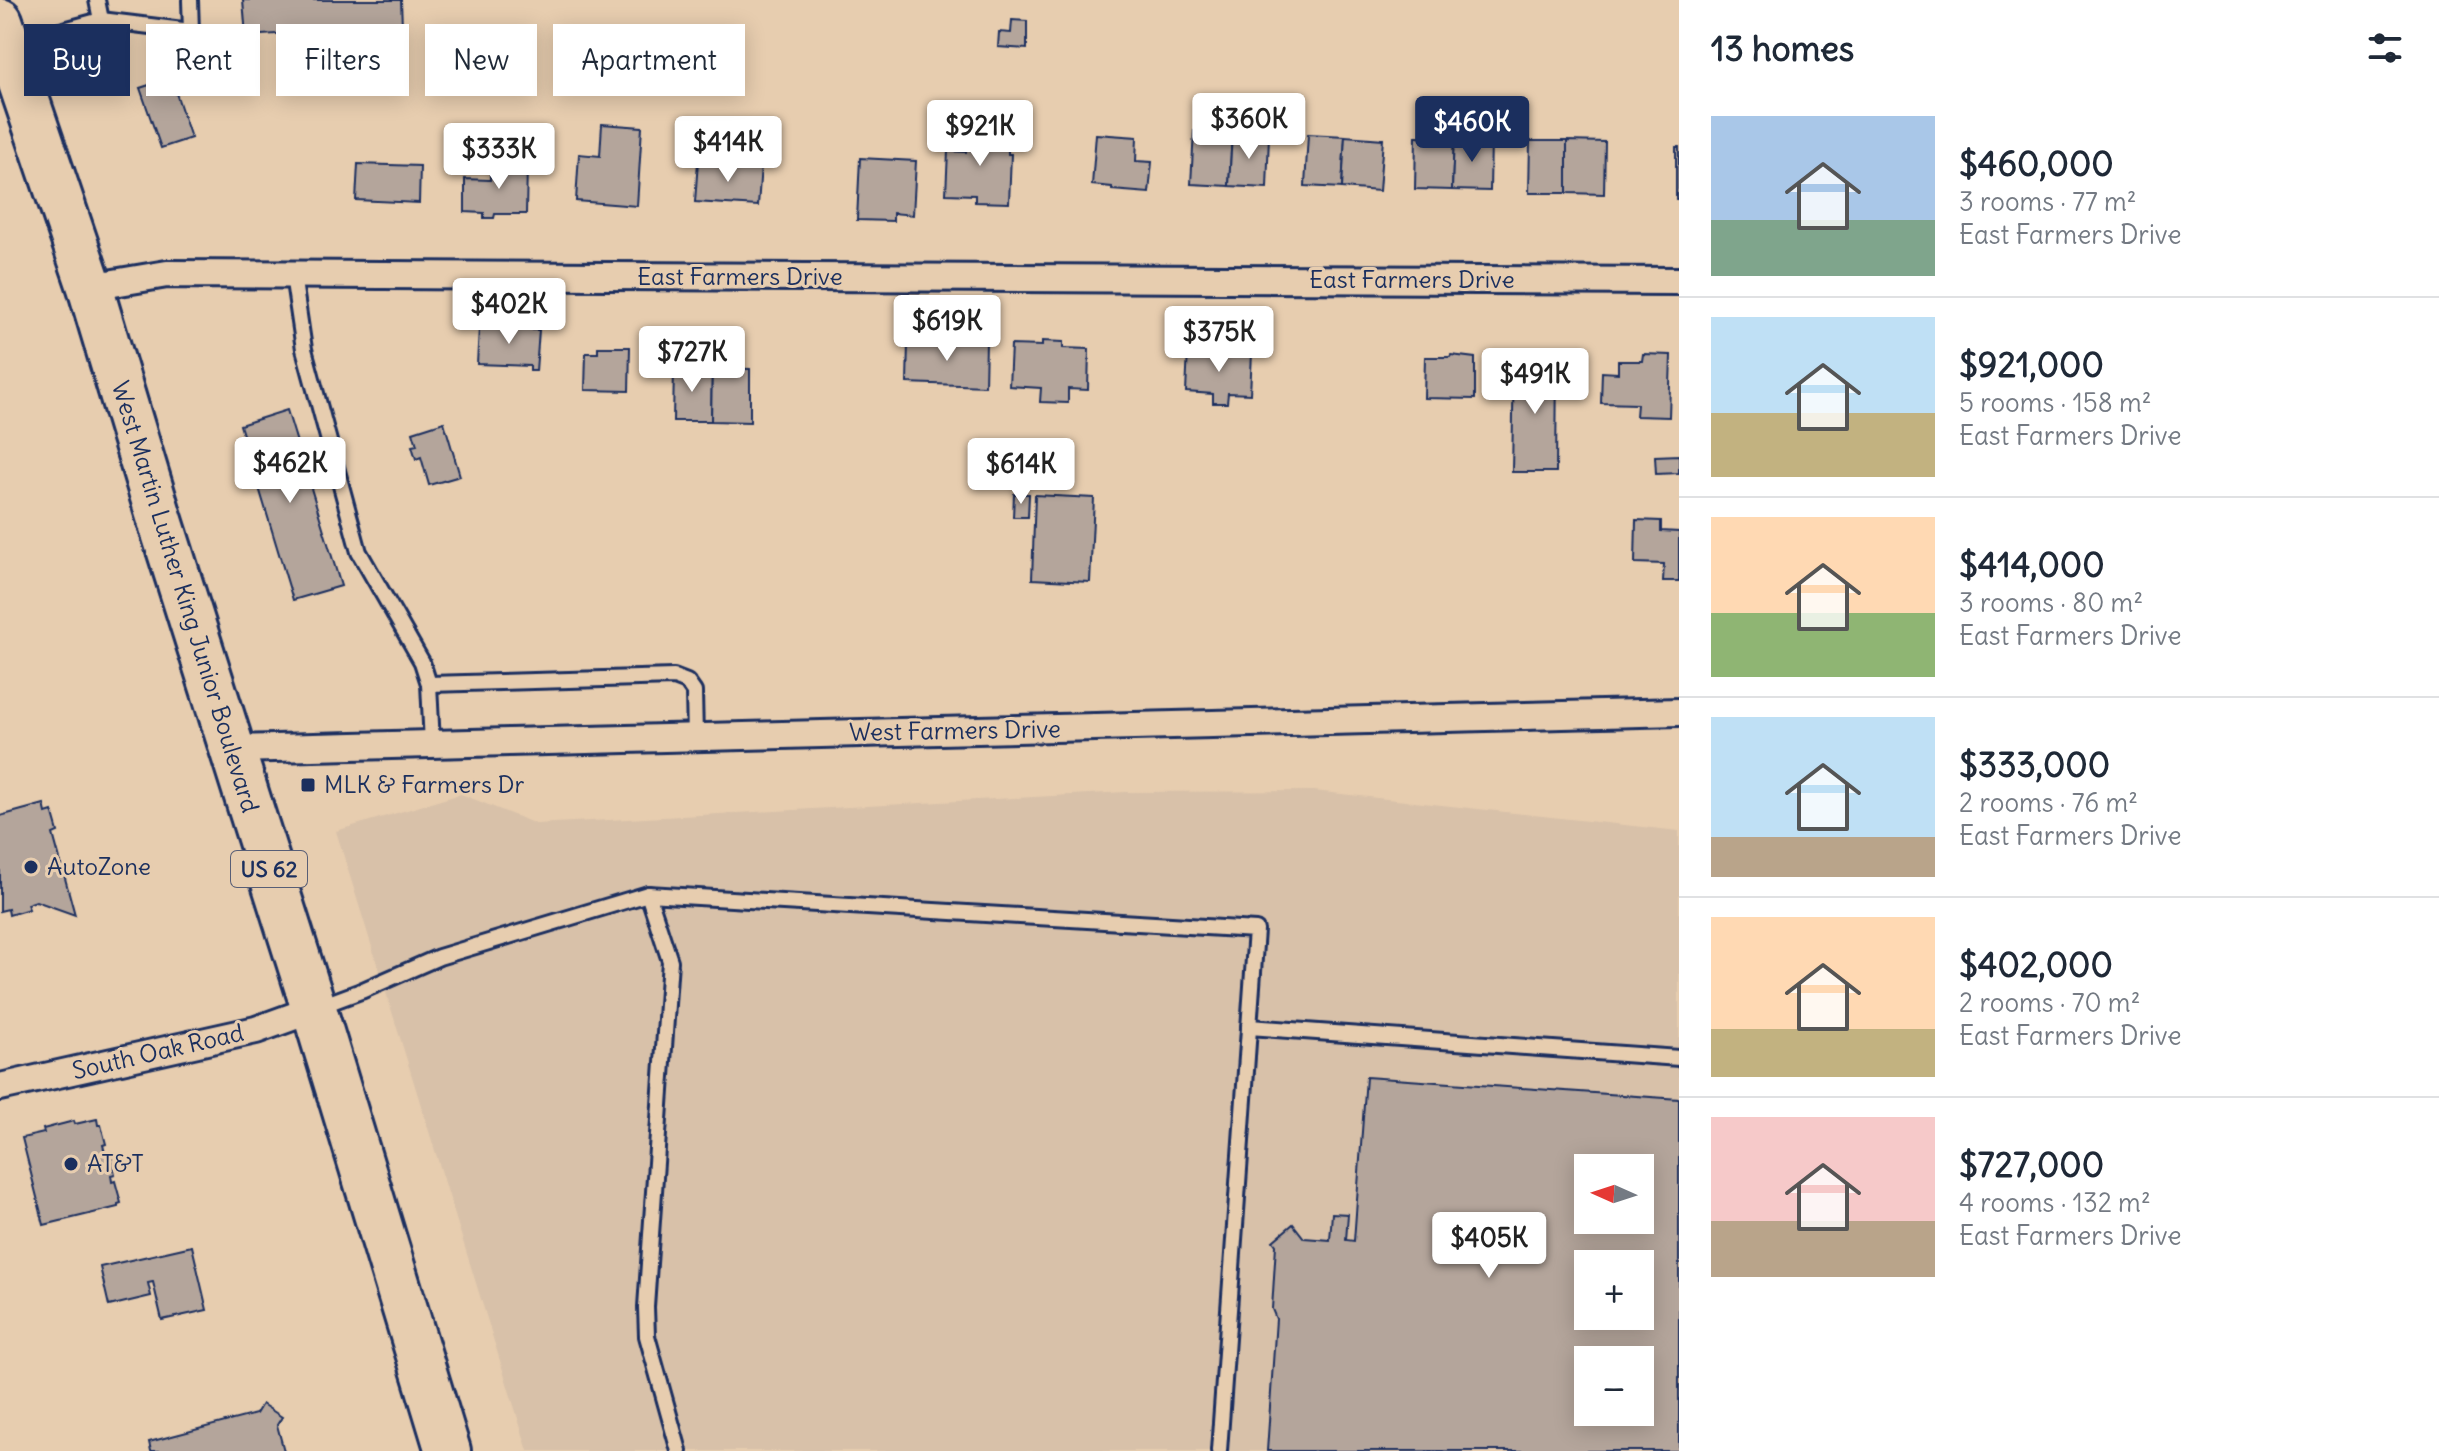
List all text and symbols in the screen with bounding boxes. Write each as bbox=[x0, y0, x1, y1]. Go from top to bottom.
chip: Buy bbox=[24, 24, 130, 96]
chip: Rent bbox=[146, 24, 260, 96]
chip: Filters bbox=[276, 24, 409, 96]
chip: New bbox=[425, 24, 537, 96]
chip: Apartment bbox=[553, 24, 745, 96]
icon: filters bbox=[2363, 26, 2407, 70]
text: 13 homes bbox=[1711, 27, 1854, 70]
pin: $360K bbox=[1193, 93, 1305, 161]
pin: $460K bbox=[1416, 96, 1528, 164]
pin: $921K bbox=[924, 100, 1036, 168]
text: $360K bbox=[1210, 102, 1288, 135]
text: $460K bbox=[1433, 105, 1511, 138]
text: $921K bbox=[945, 109, 1015, 142]
pin: $414K bbox=[672, 116, 784, 184]
pin: $333K bbox=[443, 123, 555, 191]
text: $414K bbox=[693, 125, 763, 158]
text: $333K bbox=[462, 132, 536, 165]
text: $460,000 bbox=[1959, 142, 2114, 185]
icon: home bbox=[1775, 148, 1871, 244]
text: 3 rooms · 77 m² bbox=[1959, 185, 2137, 218]
text: East Farmers Drive bbox=[1959, 218, 2181, 251]
street label: East Farmers Drive bbox=[637, 261, 843, 291]
street label: East Farmers Drive bbox=[1309, 264, 1515, 294]
pin: $402K bbox=[453, 278, 565, 346]
text: $402K bbox=[471, 287, 547, 320]
pin: $619K bbox=[891, 295, 1003, 363]
text: $619K bbox=[912, 304, 982, 337]
pin: $375K bbox=[1163, 306, 1275, 374]
text: $375K bbox=[1183, 315, 1255, 348]
pin: $727K bbox=[636, 326, 748, 394]
text: $727K bbox=[657, 335, 727, 368]
text: $921,000 bbox=[1959, 343, 2104, 386]
pin: $491K bbox=[1479, 348, 1591, 416]
icon: home bbox=[1775, 349, 1871, 445]
text: $491K bbox=[1500, 357, 1570, 390]
street label: West Martin Luther King Junior Boulevard bbox=[106, 377, 266, 816]
text: 5 rooms · 158 m² bbox=[1959, 386, 2151, 419]
text: East Farmers Drive bbox=[1959, 419, 2181, 452]
pin: $462K bbox=[234, 437, 346, 505]
pin: $614K bbox=[965, 438, 1077, 506]
text: $462K bbox=[253, 446, 327, 479]
text: $614K bbox=[986, 447, 1056, 480]
text: $414,000 bbox=[1959, 543, 2105, 586]
icon: home bbox=[1775, 549, 1871, 645]
text: 3 rooms · 80 m² bbox=[1959, 586, 2143, 619]
text: East Farmers Drive bbox=[1959, 619, 2181, 652]
street label: West Farmers Drive bbox=[849, 713, 1061, 747]
text: $333,000 bbox=[1959, 743, 2110, 786]
icon: home bbox=[1775, 749, 1871, 845]
place label: MLK & Farmers Dr bbox=[324, 769, 525, 799]
marker: MLK & Farmers Dr bbox=[299, 776, 317, 794]
text: 2 rooms · 76 m² bbox=[1959, 786, 2138, 819]
text: East Farmers Drive bbox=[1959, 819, 2181, 852]
place label: AutoZone bbox=[47, 851, 151, 881]
road number: US 62 bbox=[231, 851, 307, 887]
marker: AutoZone bbox=[22, 858, 40, 876]
text: $402,000 bbox=[1959, 943, 2113, 986]
icon: home bbox=[1775, 949, 1871, 1045]
text: 2 rooms · 70 m² bbox=[1959, 986, 2140, 1019]
street label: South Oak Road bbox=[69, 1017, 246, 1085]
text: East Farmers Drive bbox=[1959, 1019, 2181, 1052]
text: $727,000 bbox=[1959, 1143, 2104, 1186]
place label: AT&T bbox=[87, 1148, 144, 1178]
icon: home bbox=[1775, 1149, 1871, 1245]
north arrow bbox=[1574, 1154, 1654, 1234]
map controls bbox=[1574, 1154, 1654, 1426]
marker: AT&T bbox=[62, 1155, 80, 1173]
text: 4 rooms · 132 m² bbox=[1959, 1186, 2151, 1219]
pin: $405K bbox=[1433, 1212, 1545, 1280]
text: East Farmers Drive bbox=[1959, 1219, 2181, 1252]
text: $405K bbox=[1450, 1221, 1528, 1254]
button: + bbox=[1574, 1250, 1654, 1330]
button: − bbox=[1574, 1346, 1654, 1426]

